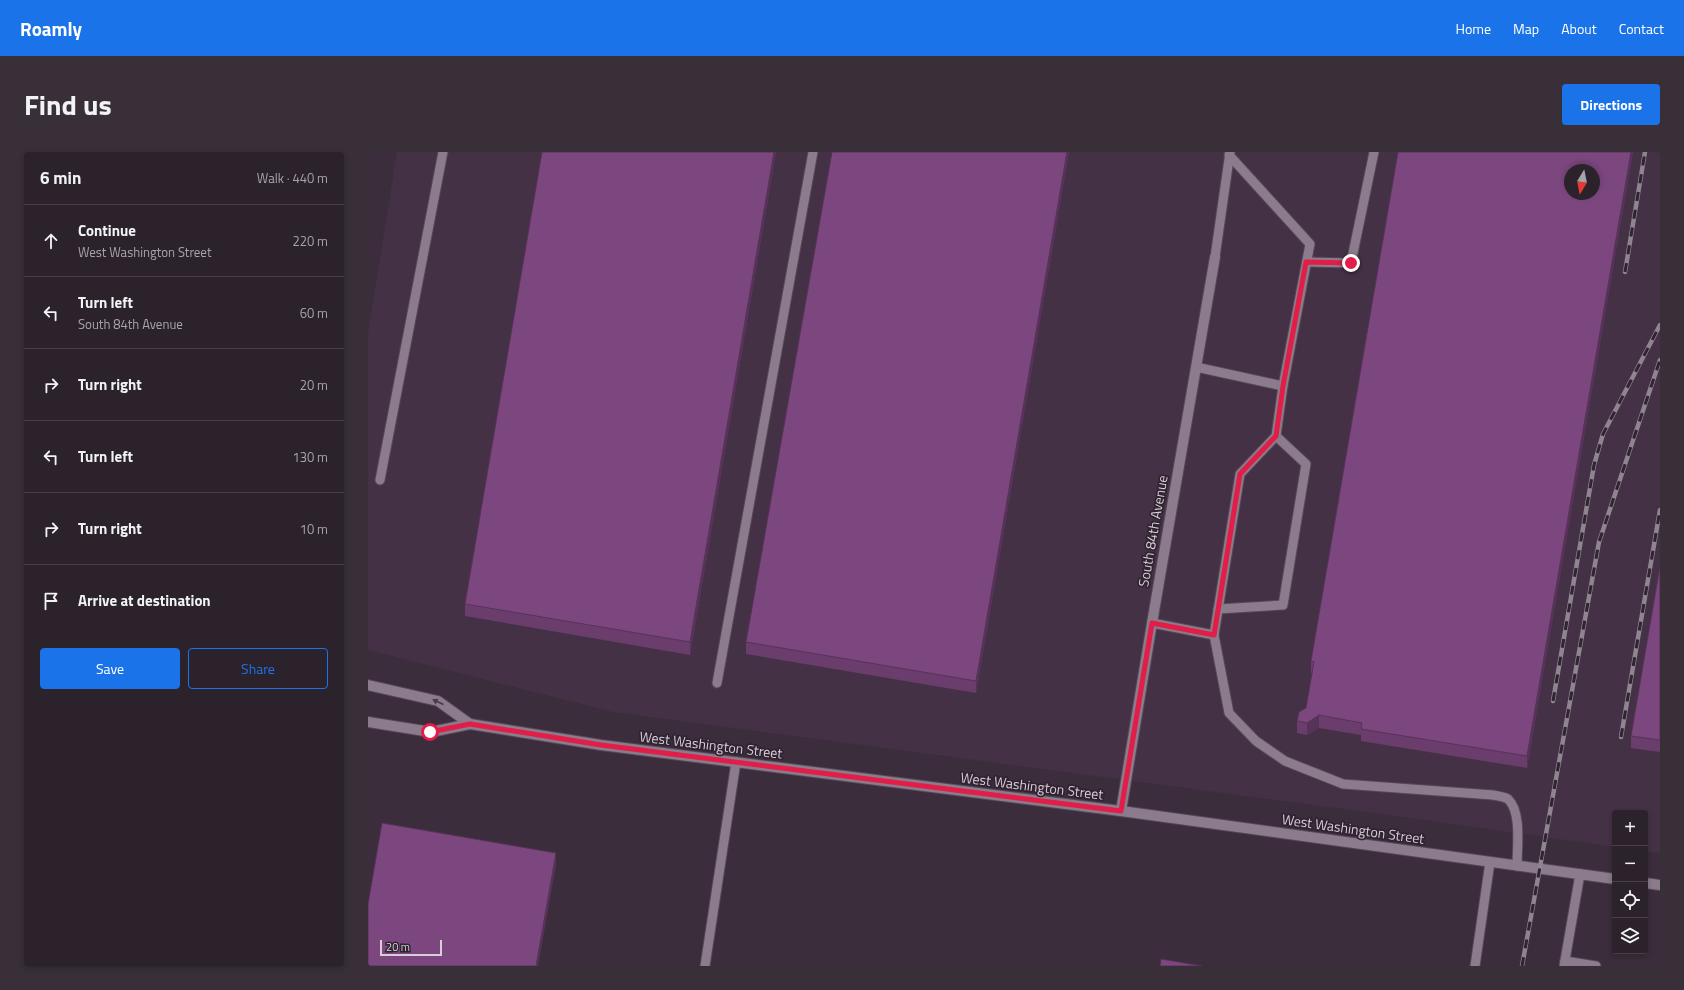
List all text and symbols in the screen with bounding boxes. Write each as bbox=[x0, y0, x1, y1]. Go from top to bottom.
text: Roamly bbox=[20, 14, 82, 43]
text: Home bbox=[1456, 18, 1491, 39]
text: Map bbox=[1513, 18, 1539, 39]
text: About bbox=[1561, 18, 1597, 39]
text: Contact bbox=[1619, 18, 1664, 39]
text: Find us bbox=[24, 83, 112, 126]
button: Directions bbox=[1562, 84, 1660, 125]
north arrow bbox=[1564, 164, 1600, 200]
text: 6 min bbox=[40, 165, 81, 191]
text: Walk · 440 m bbox=[257, 168, 328, 188]
text: Continue bbox=[78, 219, 136, 242]
icon: ahead bbox=[40, 230, 62, 252]
text: 220 m bbox=[292, 231, 328, 251]
text: West Washington Street bbox=[78, 242, 211, 262]
route end bbox=[1342, 254, 1360, 272]
text: Turn left bbox=[78, 291, 133, 314]
icon: left bbox=[40, 302, 62, 324]
text: 60 m bbox=[300, 303, 328, 323]
text: South 84th Avenue bbox=[78, 314, 183, 334]
text: Turn right bbox=[78, 373, 142, 396]
icon: right bbox=[40, 374, 62, 396]
text: 20 m bbox=[300, 375, 328, 395]
text: Turn left bbox=[78, 445, 133, 468]
icon: left bbox=[40, 446, 62, 468]
text: 130 m bbox=[292, 447, 328, 467]
street label: South 84th Avenue bbox=[1132, 473, 1173, 588]
text: Turn right bbox=[78, 517, 142, 540]
icon: right bbox=[40, 518, 62, 540]
text: 10 m bbox=[300, 519, 328, 539]
text: Arrive at destination bbox=[78, 589, 211, 612]
icon: arrive bbox=[40, 590, 62, 612]
button: Save bbox=[40, 648, 180, 689]
button: Share bbox=[188, 648, 328, 689]
one-way arrow bbox=[432, 699, 443, 705]
route start bbox=[421, 723, 439, 741]
street label: West Washington Street bbox=[638, 725, 784, 764]
street label: West Washington Street bbox=[959, 766, 1105, 805]
street label: West Washington Street bbox=[1280, 808, 1426, 849]
map controls bbox=[1612, 810, 1648, 954]
button: + bbox=[1612, 810, 1648, 846]
button: − bbox=[1612, 846, 1648, 882]
button: locate bbox=[1612, 882, 1648, 918]
button: layers bbox=[1612, 918, 1648, 954]
scale bar bbox=[380, 938, 442, 957]
text: 20 m bbox=[386, 939, 410, 955]

